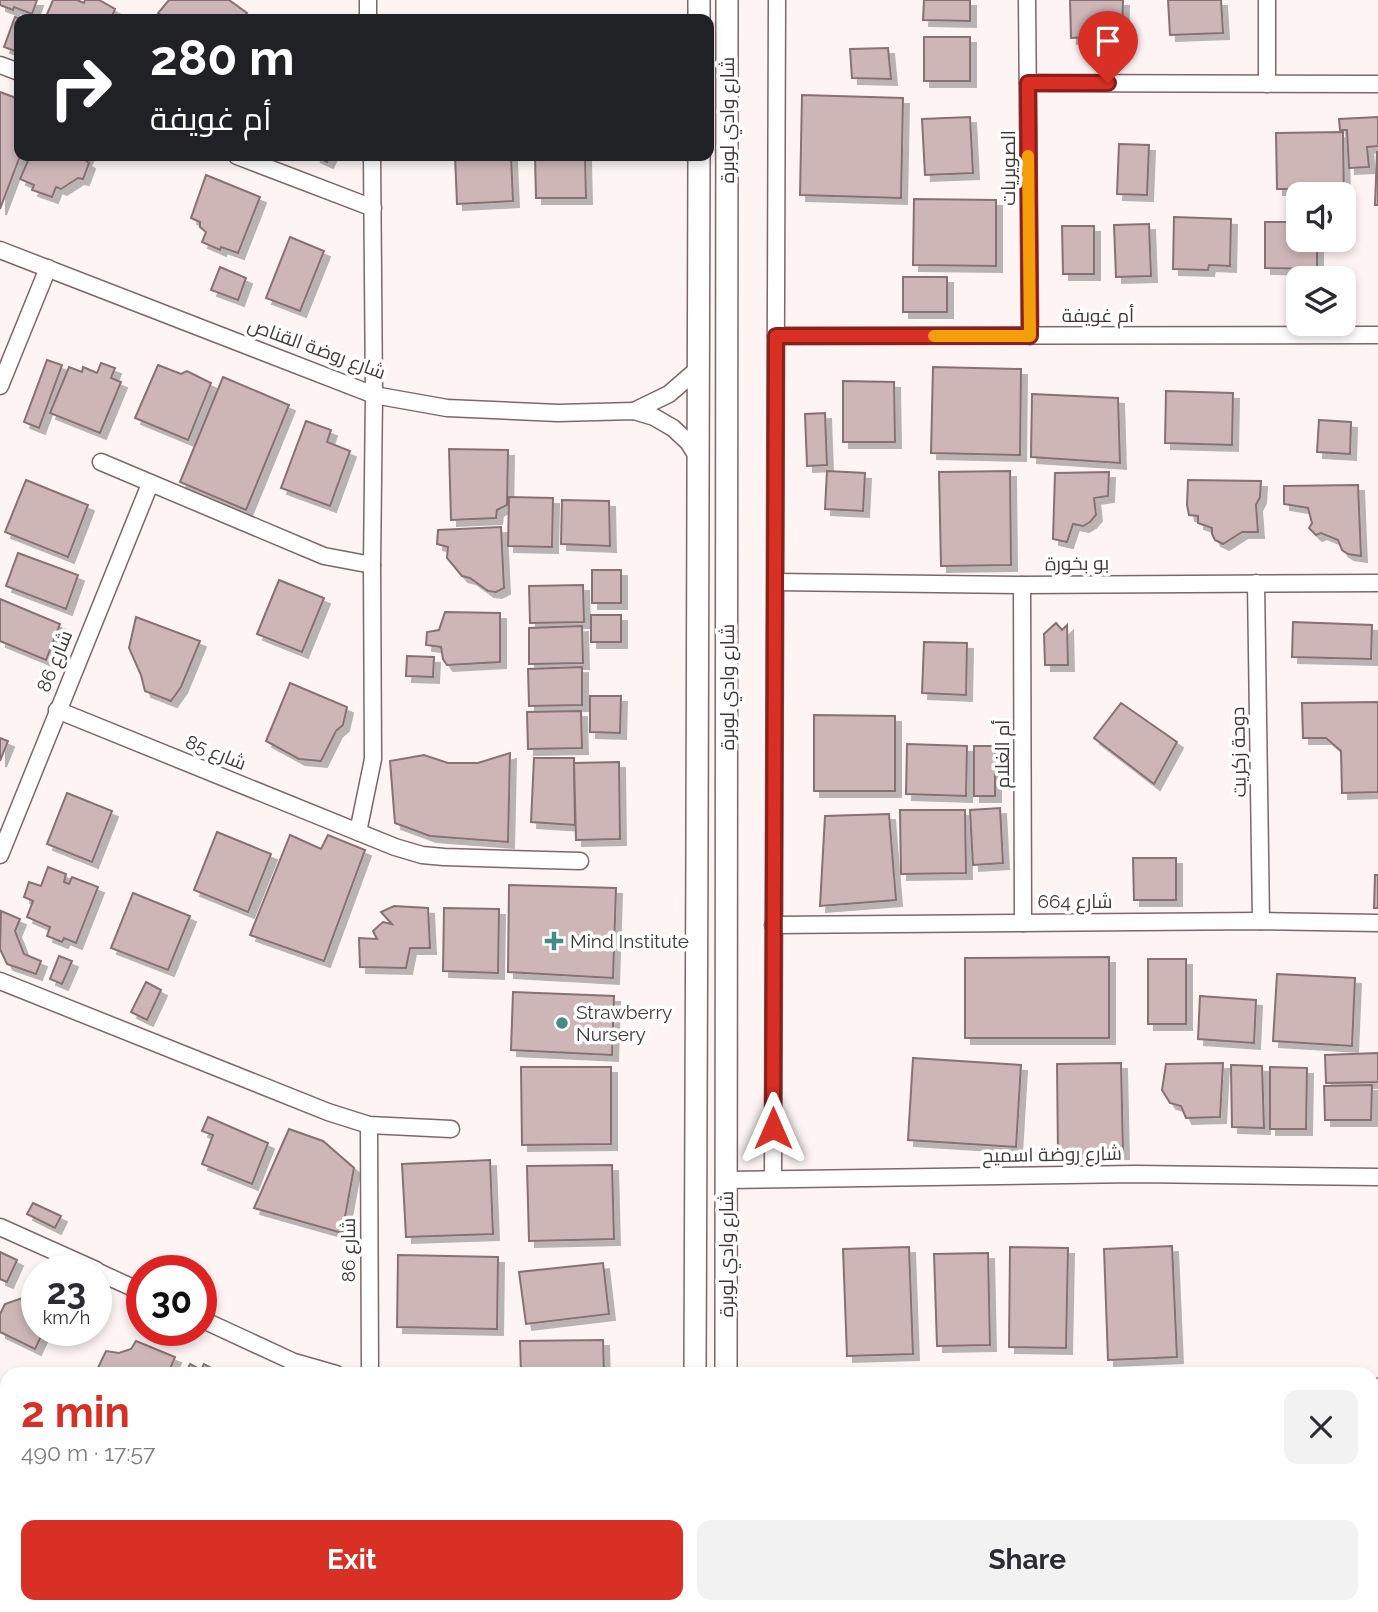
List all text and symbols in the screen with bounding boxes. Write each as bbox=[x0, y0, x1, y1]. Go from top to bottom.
pin bbox=[1078, 11, 1138, 83]
icon: arrive bbox=[1089, 22, 1127, 60]
text: 280 m bbox=[150, 29, 295, 86]
icon: right bbox=[35, 42, 126, 133]
street label: شارع وادي لوبرة bbox=[716, 57, 742, 183]
text: أم غويفة bbox=[150, 100, 272, 137]
street label: الصويريات bbox=[997, 130, 1020, 206]
map controls bbox=[1286, 182, 1356, 336]
button: sound bbox=[1286, 182, 1356, 252]
button: layers bbox=[1286, 266, 1356, 336]
street label: أم غويفة bbox=[1062, 304, 1134, 329]
street label: شارع روضة القناص bbox=[244, 313, 389, 386]
street label: بو بخورة bbox=[1045, 551, 1109, 576]
street label: شارع وادي لوبرة bbox=[716, 624, 742, 750]
street label: شارع 86 bbox=[32, 627, 79, 696]
street label: دوحة زكريت bbox=[1226, 707, 1251, 797]
street label: أم الغلام bbox=[991, 720, 1016, 788]
street label: شارع 85 bbox=[181, 730, 249, 777]
street label: شارع 664 bbox=[1038, 890, 1112, 915]
place label: Mind Institute bbox=[570, 930, 689, 952]
marker: Mind Institute bbox=[544, 931, 564, 951]
place label: Strawberry Nursery bbox=[576, 1001, 672, 1045]
marker: Strawberry Nursery bbox=[554, 1015, 570, 1031]
position arrow bbox=[736, 1091, 810, 1165]
street label: شارع روضة اسميح bbox=[982, 1142, 1122, 1169]
street label: شارع وادي لوبرة bbox=[715, 1191, 741, 1317]
street label: شارع 86 bbox=[337, 1218, 362, 1282]
speed limit sign: 30 bbox=[126, 1255, 217, 1346]
text: 23 bbox=[47, 1271, 86, 1312]
text: km/h bbox=[43, 1307, 90, 1328]
text: 2 min bbox=[21, 1388, 130, 1437]
button: close bbox=[1284, 1390, 1358, 1464]
text: 490 m · 17:57 bbox=[21, 1439, 155, 1466]
button: Exit bbox=[21, 1520, 683, 1600]
button: Share bbox=[697, 1520, 1358, 1600]

